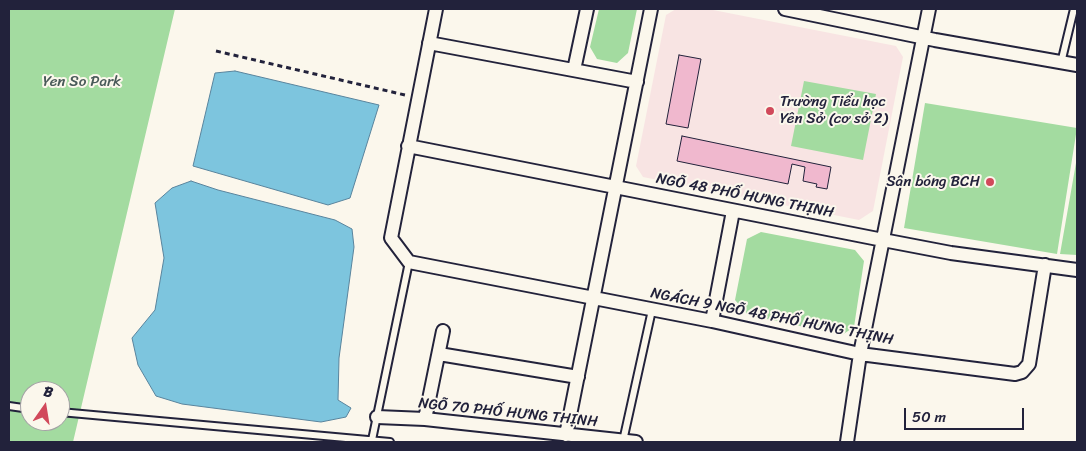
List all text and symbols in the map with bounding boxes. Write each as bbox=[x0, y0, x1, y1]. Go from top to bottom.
park label: Yen So Park bbox=[43, 73, 121, 91]
place label: Trường Tiểu học Yên Sở (cơ sở 2) bbox=[780, 93, 888, 128]
marker: Trường Tiểu học Yên Sở (cơ sở 2) bbox=[764, 105, 776, 117]
street label: NGÕ 48 PHỐ HƯNG THỊNH bbox=[655, 170, 835, 222]
place label: Sân bóng BCH bbox=[886, 173, 980, 191]
marker: Sân bóng BCH bbox=[984, 176, 996, 188]
street label: NGÁCH 9 NGÕ 48 PHỐ HƯNG THỊNH bbox=[649, 285, 895, 349]
text: B bbox=[41, 379, 55, 405]
north arrow bbox=[20, 381, 70, 431]
street label: NGÕ 70 PHỐ HƯNG THỊNH bbox=[417, 395, 599, 431]
scale bar bbox=[906, 398, 1026, 430]
text: 50 m bbox=[912, 404, 946, 430]

